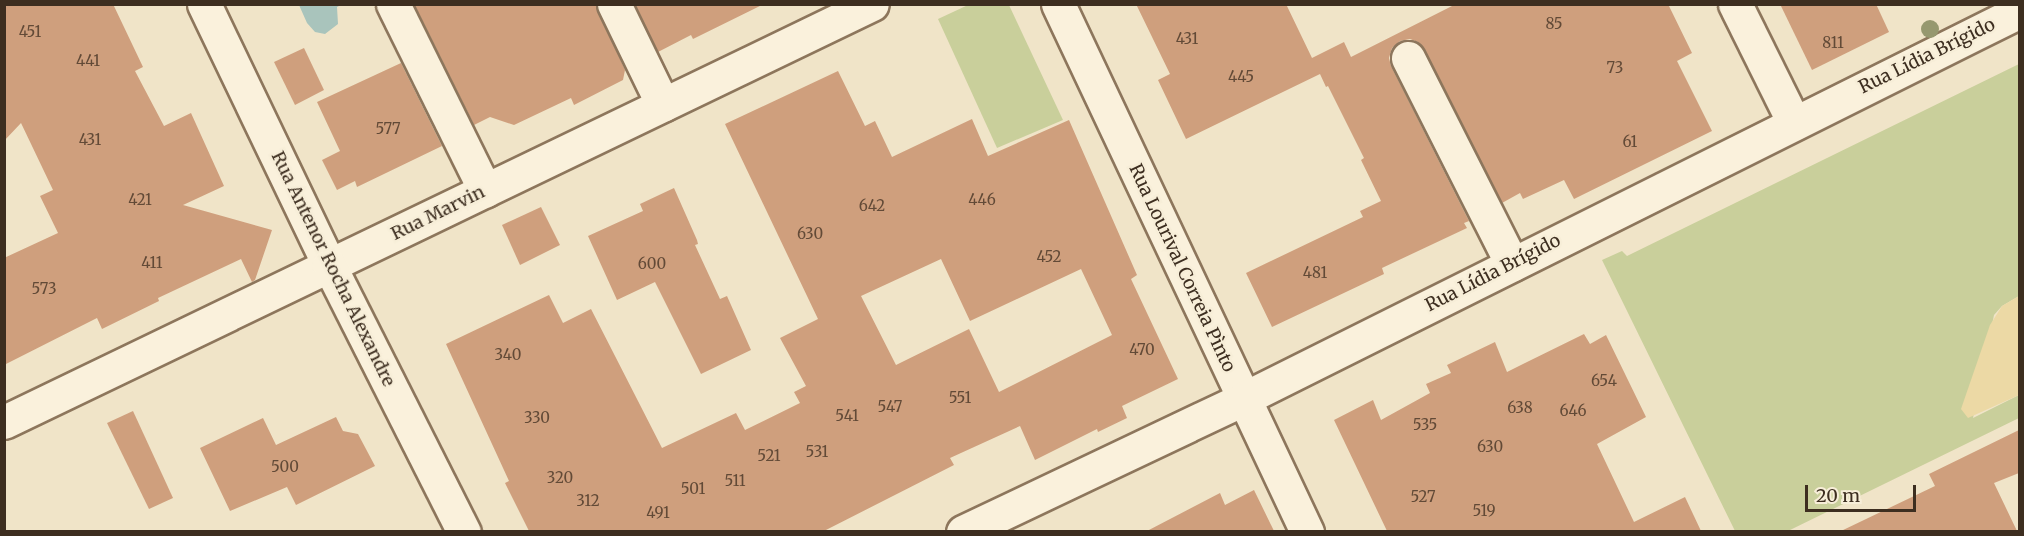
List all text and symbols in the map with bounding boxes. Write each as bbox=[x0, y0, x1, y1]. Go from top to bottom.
street label: Rua Lídia Brígido bbox=[1855, 14, 1999, 98]
house number: 85 bbox=[1545, 15, 1563, 33]
house number: 451 bbox=[19, 23, 41, 41]
house number: 431 bbox=[1176, 30, 1198, 48]
house number: 811 bbox=[1822, 34, 1844, 52]
house number: 441 bbox=[76, 52, 100, 70]
house number: 73 bbox=[1607, 59, 1623, 77]
house number: 445 bbox=[1228, 68, 1254, 86]
house number: 577 bbox=[375, 120, 401, 138]
house number: 431 bbox=[79, 131, 101, 149]
house number: 61 bbox=[1623, 133, 1637, 151]
street label: Rua Antenor Rocha Alexandre bbox=[267, 148, 399, 390]
street label: Rua Lourival Correia Pìnto bbox=[1124, 161, 1240, 375]
street label: Rua Marvin bbox=[388, 181, 488, 245]
house number: 421 bbox=[128, 191, 152, 209]
house number: 446 bbox=[968, 191, 996, 209]
house number: 642 bbox=[859, 197, 885, 215]
house number: 630 bbox=[797, 225, 823, 243]
street label: Rua Lídia Brígido bbox=[1422, 230, 1564, 316]
house number: 452 bbox=[1037, 248, 1061, 266]
house number: 411 bbox=[141, 254, 163, 272]
house number: 600 bbox=[638, 255, 666, 273]
house number: 481 bbox=[1303, 264, 1327, 282]
house number: 573 bbox=[32, 280, 56, 298]
house number: 470 bbox=[1129, 341, 1155, 359]
house number: 340 bbox=[494, 346, 522, 364]
house number: 654 bbox=[1591, 372, 1617, 390]
house number: 551 bbox=[949, 389, 971, 407]
house number: 547 bbox=[878, 398, 902, 416]
house number: 638 bbox=[1507, 399, 1533, 417]
house number: 646 bbox=[1559, 402, 1587, 420]
house number: 541 bbox=[835, 407, 859, 425]
house number: 330 bbox=[524, 409, 550, 427]
house number: 535 bbox=[1413, 416, 1437, 434]
house number: 630 bbox=[1477, 438, 1503, 456]
house number: 531 bbox=[806, 443, 828, 461]
house number: 521 bbox=[757, 447, 781, 465]
house number: 500 bbox=[271, 458, 299, 476]
house number: 320 bbox=[547, 469, 573, 487]
house number: 511 bbox=[724, 472, 746, 490]
scale bar bbox=[1808, 473, 1919, 511]
house number: 501 bbox=[681, 480, 705, 498]
text: 20 m bbox=[1816, 484, 1860, 507]
house number: 527 bbox=[1410, 488, 1436, 506]
house number: 312 bbox=[576, 492, 600, 510]
house number: 519 bbox=[1472, 502, 1496, 520]
house number: 491 bbox=[646, 504, 670, 522]

